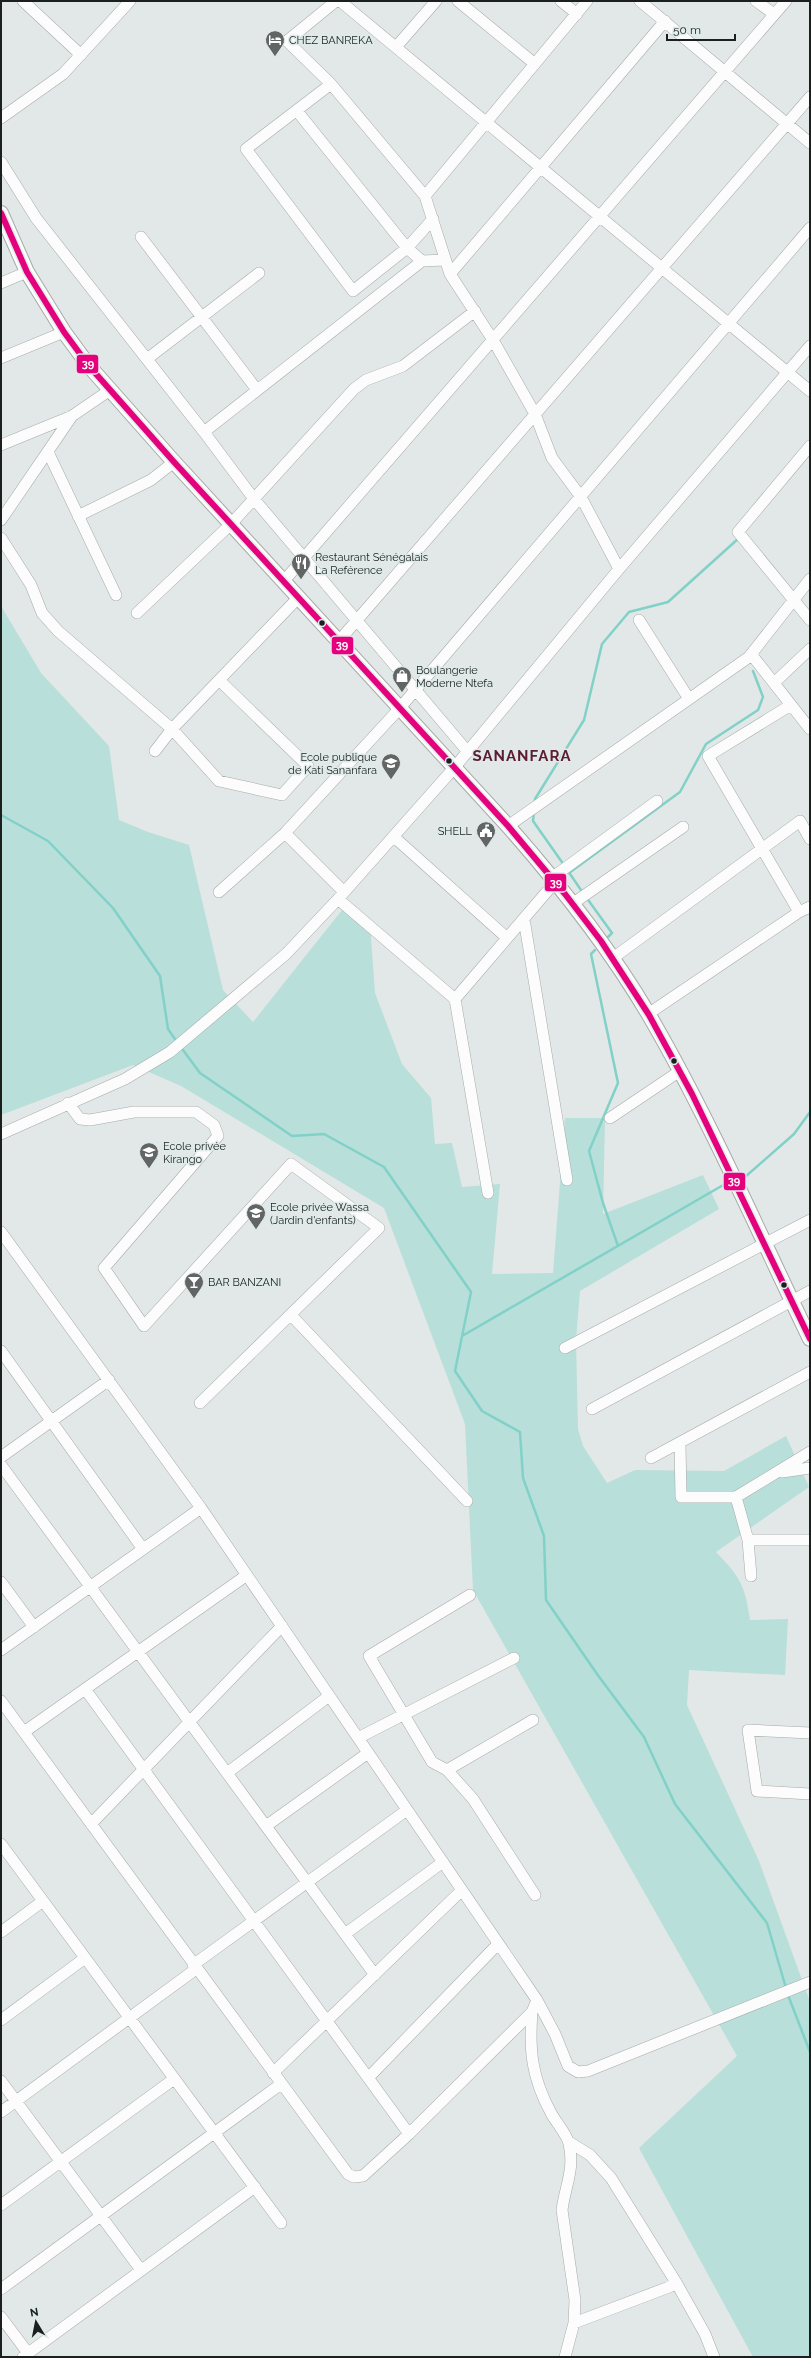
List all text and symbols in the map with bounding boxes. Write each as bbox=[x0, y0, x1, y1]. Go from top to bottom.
scale bar bbox=[667, 16, 735, 42]
text: 50 m bbox=[673, 23, 701, 37]
hotel icon: CHEZ BANREKA bbox=[264, 29, 286, 57]
place label: CHEZ BANREKA bbox=[289, 34, 373, 47]
line badge: 39 bbox=[76, 354, 99, 374]
text: 39 bbox=[82, 358, 95, 371]
place label: Restaurant Sénégalais La Reférence bbox=[315, 551, 428, 577]
restaurant icon: Restaurant Sénégalais La Reférence bbox=[290, 552, 312, 580]
unlabelled marker bbox=[317, 618, 327, 628]
line badge: 39 bbox=[331, 636, 354, 655]
text: 39 bbox=[336, 639, 349, 652]
place label: Boulangerie Moderne Ntefa bbox=[416, 664, 493, 690]
shop icon: Boulangerie Moderne Ntefa bbox=[391, 665, 413, 693]
district label: SANANFARA bbox=[473, 747, 572, 765]
place label: Ecole publique de Kati Sananfara bbox=[288, 751, 378, 777]
school or university icon: Ecole publique de Kati Sananfara bbox=[380, 752, 402, 780]
unlabelled marker bbox=[444, 756, 454, 766]
public building icon: SHELL bbox=[475, 820, 497, 848]
place label: SHELL bbox=[438, 825, 473, 838]
line badge: 39 bbox=[544, 873, 567, 892]
text: 39 bbox=[550, 877, 563, 890]
unlabelled marker bbox=[669, 1056, 679, 1066]
place label: Ecole privée Kirango bbox=[163, 1140, 226, 1166]
school or university icon: Ecole privée Kirango bbox=[138, 1141, 160, 1169]
line badge: 39 bbox=[723, 1172, 746, 1191]
text: 39 bbox=[728, 1175, 741, 1188]
place label: Ecole privée Wassa (Jardin d'enfants) bbox=[270, 1201, 369, 1227]
school or university icon: Ecole privée Wassa (Jardin d'enfants) bbox=[245, 1202, 267, 1230]
bar icon: BAR BANZANI bbox=[183, 1271, 205, 1299]
place label: BAR BANZANI bbox=[208, 1276, 281, 1289]
unlabelled marker bbox=[779, 1280, 789, 1290]
north arrow bbox=[16, 2302, 56, 2342]
text: N bbox=[29, 2306, 40, 2320]

